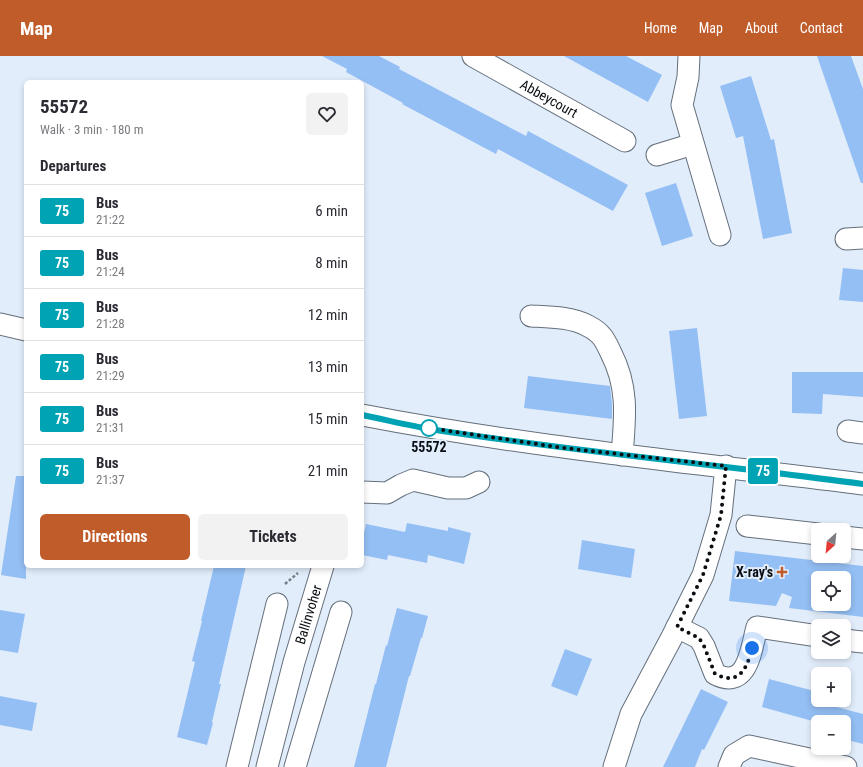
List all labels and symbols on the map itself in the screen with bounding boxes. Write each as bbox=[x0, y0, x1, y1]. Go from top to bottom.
street label: Abbeycourt bbox=[517, 76, 580, 121]
marker: 55572 bbox=[420, 419, 438, 437]
place label: 55572 bbox=[411, 439, 447, 455]
line badge: 75 bbox=[745, 458, 781, 484]
north arrow bbox=[811, 523, 851, 563]
place label: X-ray's bbox=[736, 564, 773, 580]
marker: X-ray's bbox=[776, 566, 788, 578]
street label: Ballinvoher bbox=[292, 583, 325, 646]
your location bbox=[742, 638, 762, 658]

